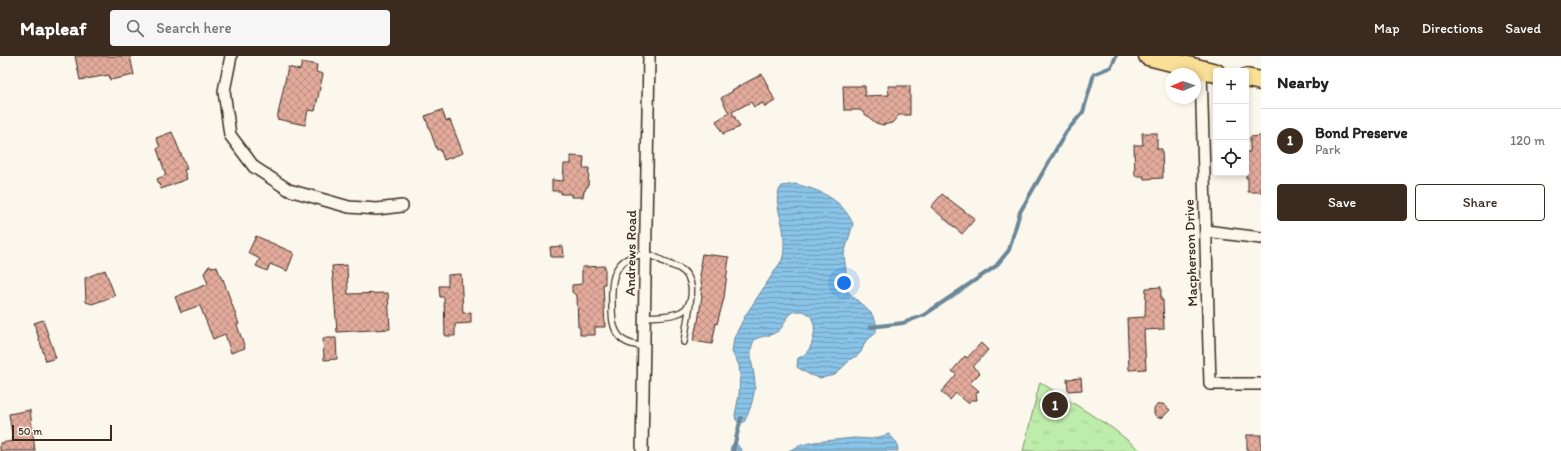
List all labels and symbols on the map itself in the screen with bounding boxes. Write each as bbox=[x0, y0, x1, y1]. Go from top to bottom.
north arrow bbox=[1165, 68, 1201, 104]
street label: Macpherson Drive bbox=[1181, 199, 1201, 307]
street label: Andrews Road bbox=[622, 209, 640, 296]
your location bbox=[834, 273, 854, 293]
pin: 1 bbox=[1042, 390, 1068, 420]
scale bar bbox=[12, 423, 112, 442]

